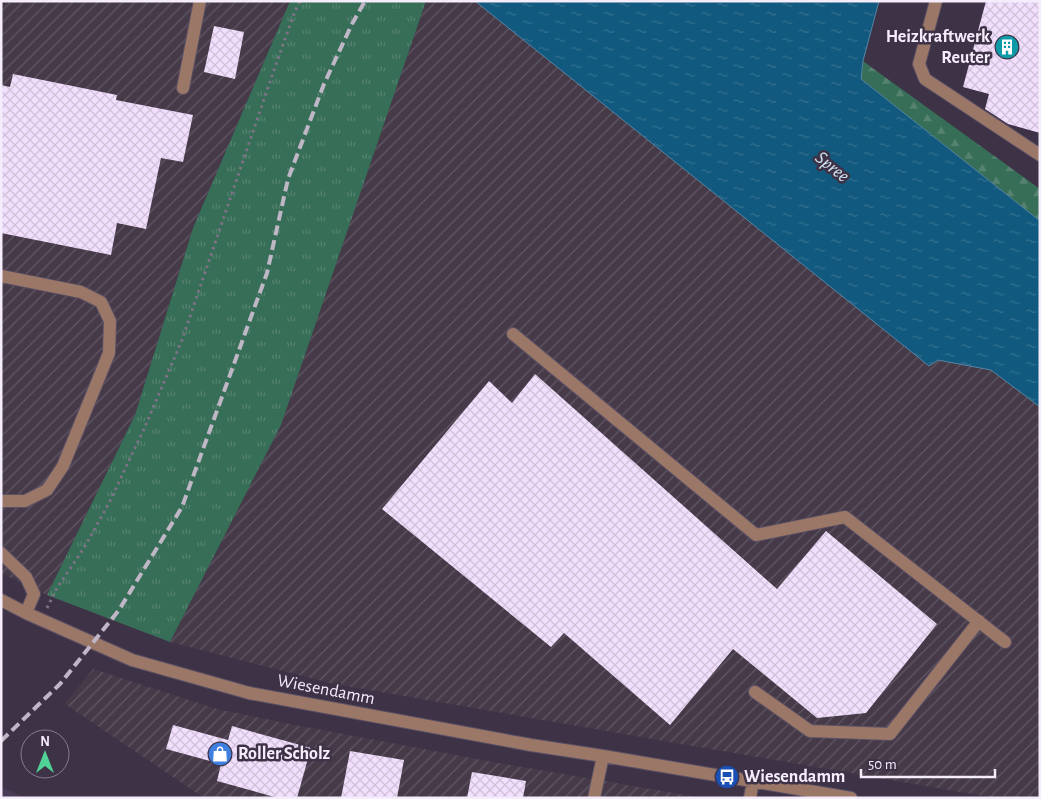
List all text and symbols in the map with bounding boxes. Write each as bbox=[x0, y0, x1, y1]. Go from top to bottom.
place label: Heizkraftwerk Reuter bbox=[886, 28, 991, 67]
building icon: Heizkraftwerk Reuter bbox=[994, 34, 1020, 60]
water label: Spree bbox=[811, 148, 853, 186]
street label: Wiesendamm bbox=[276, 672, 376, 708]
north arrow bbox=[20, 729, 70, 779]
text: N bbox=[40, 735, 50, 749]
shop icon: Roller Scholz bbox=[207, 741, 233, 767]
place label: Roller Scholz bbox=[238, 745, 331, 763]
scale bar bbox=[861, 746, 995, 778]
text: 50 m bbox=[868, 757, 897, 772]
bus stop icon: Wiesendamm bbox=[714, 764, 740, 790]
place label: Wiesendamm bbox=[744, 768, 845, 786]

